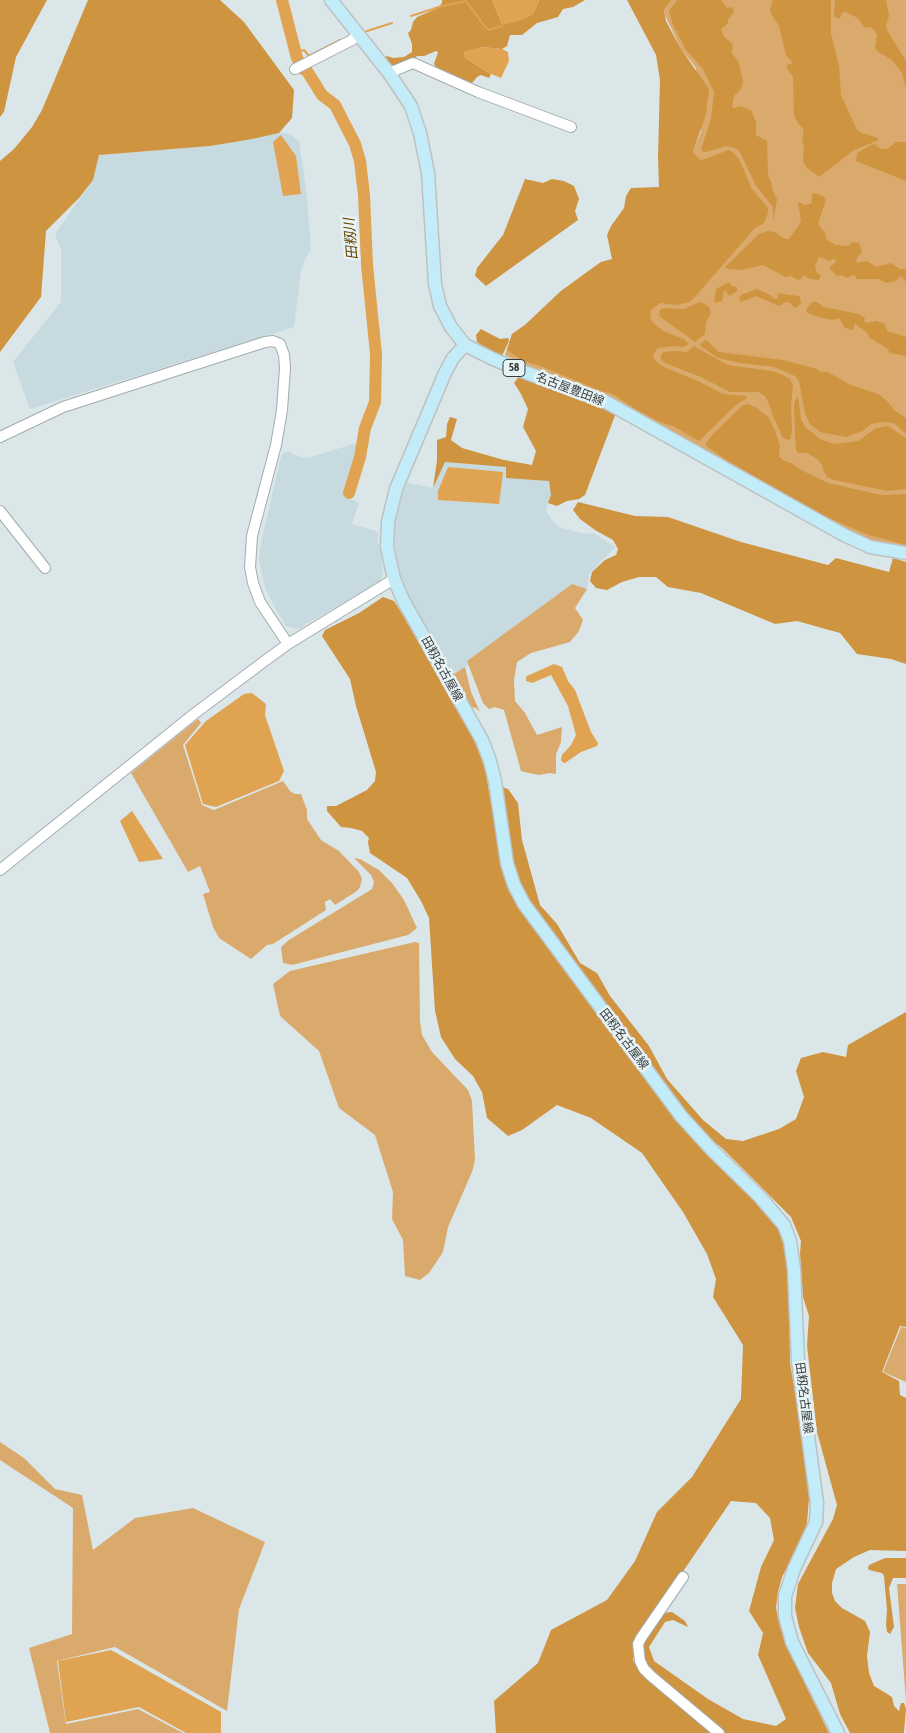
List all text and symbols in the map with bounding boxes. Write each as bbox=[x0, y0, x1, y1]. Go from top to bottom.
water label: 田籾川 bbox=[341, 217, 361, 261]
road number: 58 bbox=[503, 359, 525, 376]
street label: 名古屋豊田線 bbox=[534, 369, 606, 409]
street label: 田籾名古屋線 bbox=[418, 634, 466, 704]
street label: 田籾名古屋線 bbox=[597, 1006, 651, 1072]
street label: 田籾名古屋線 bbox=[792, 1361, 816, 1435]

